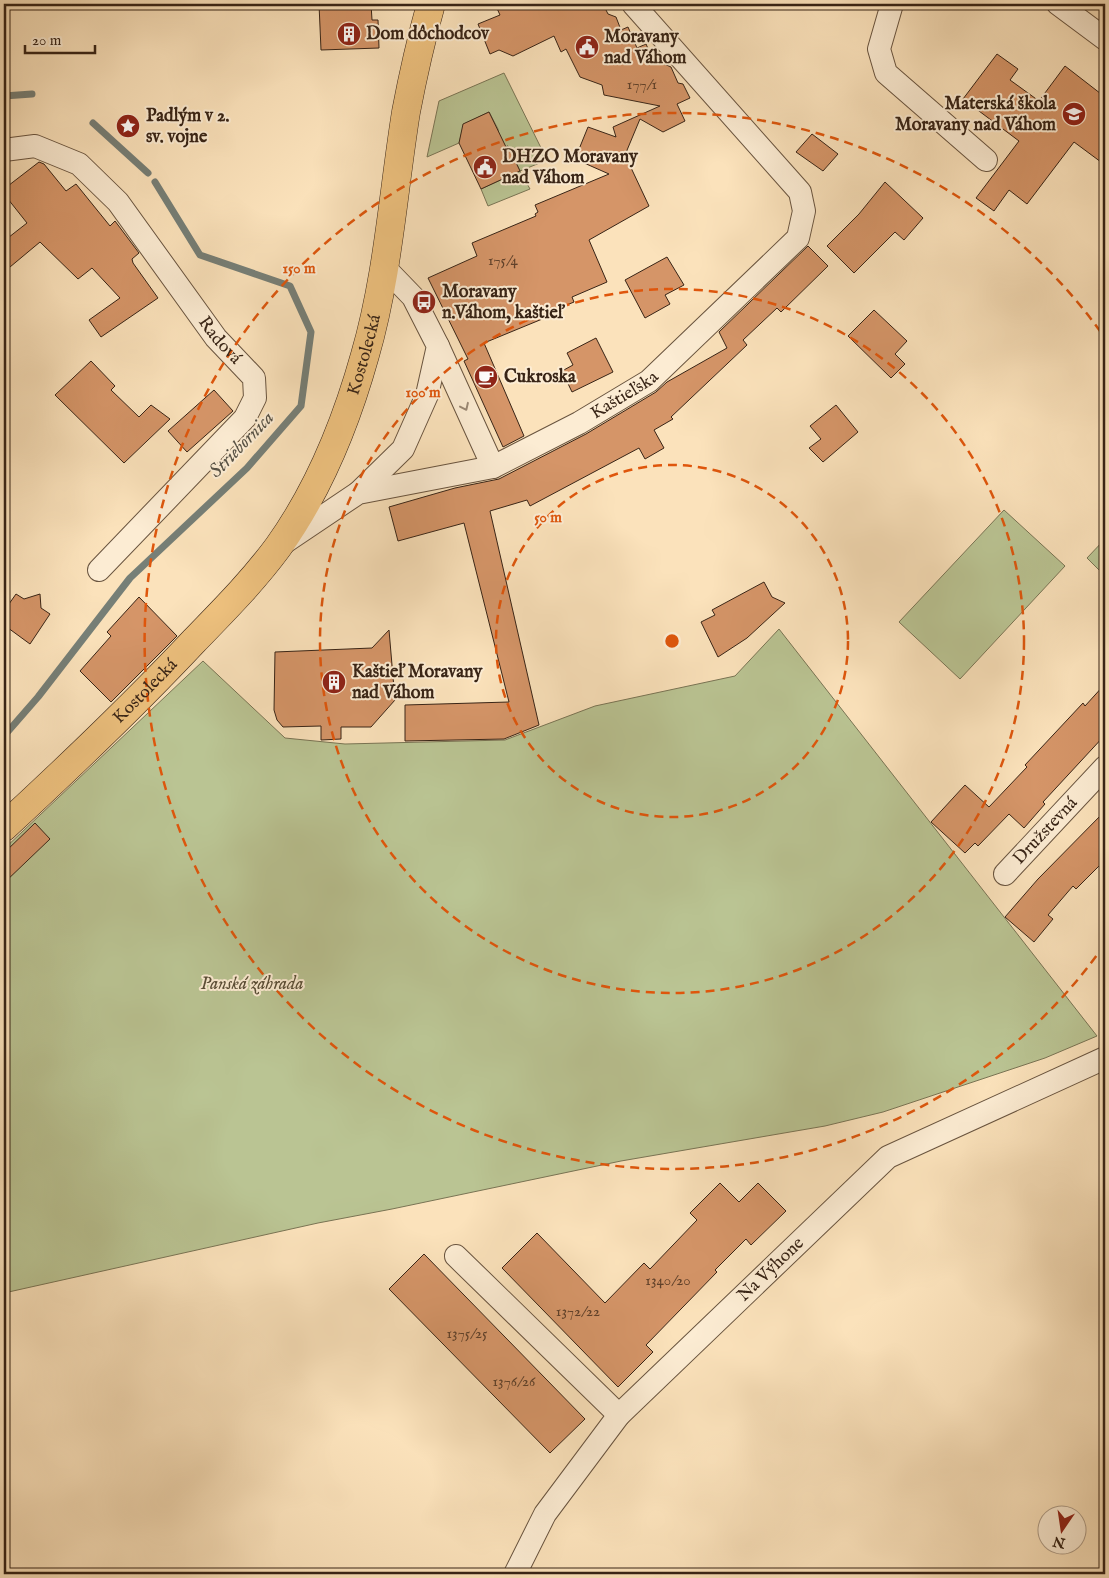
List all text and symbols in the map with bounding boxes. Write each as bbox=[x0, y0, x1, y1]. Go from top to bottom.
building icon: Dom dôchodcov bbox=[336, 21, 362, 47]
scale bar bbox=[25, 22, 95, 54]
place label: Dom dôchodcov bbox=[366, 23, 490, 46]
place label: Moravany nad Váhom bbox=[604, 26, 687, 70]
text: 20 m bbox=[32, 31, 62, 50]
public building icon: Moravany nad Váhom bbox=[574, 34, 600, 60]
house number: 177/1 bbox=[627, 75, 657, 94]
place label: Materská škola Moravany nad Váhom bbox=[895, 93, 1057, 137]
school or university icon: Materská škola Moravany nad Váhom bbox=[1061, 101, 1087, 127]
place label: Padlým v 2. sv. vojne bbox=[146, 105, 229, 149]
place icon: Padlým v 2. sv. vojne bbox=[115, 113, 141, 139]
place label: DHZO Moravany nad Váhom bbox=[502, 146, 639, 190]
public building icon: DHZO Moravany nad Váhom bbox=[472, 154, 498, 180]
house number: 175/4 bbox=[488, 251, 519, 270]
text: 150 m bbox=[282, 259, 316, 278]
place label: Moravany n.Váhom, kaštieľ bbox=[442, 281, 566, 325]
bus stop icon: Moravany n.Váhom, kaštieľ bbox=[411, 289, 437, 315]
street label: Radová bbox=[193, 312, 247, 369]
street label: Kostolecká bbox=[342, 312, 387, 398]
cafe icon: Cukroska bbox=[473, 364, 499, 390]
place label: Cukroska bbox=[504, 366, 577, 389]
street label: Kaštieľska bbox=[586, 366, 664, 425]
text: 100 m bbox=[405, 383, 441, 402]
one-way arrow bbox=[459, 402, 470, 411]
water label: Striebornica bbox=[204, 407, 280, 483]
text: 50 m bbox=[534, 508, 562, 527]
centre of rings bbox=[663, 632, 681, 650]
street label: Kostolecká bbox=[108, 654, 183, 729]
place label: Kaštieľ Moravany nad Váhom bbox=[352, 661, 483, 705]
building icon: Kaštieľ Moravany nad Váhom bbox=[321, 669, 347, 695]
street label: Družstevná bbox=[1008, 792, 1083, 870]
park label: Panská záhrada bbox=[200, 973, 304, 996]
street label: Na Výhone bbox=[733, 1232, 809, 1307]
house number: 1340/20 bbox=[645, 1271, 691, 1290]
house number: 1372/22 bbox=[556, 1302, 600, 1321]
house number: 1375/25 bbox=[446, 1324, 488, 1343]
house number: 1376/26 bbox=[493, 1372, 536, 1391]
north arrow bbox=[1036, 1506, 1086, 1556]
text: N bbox=[1051, 1532, 1068, 1552]

